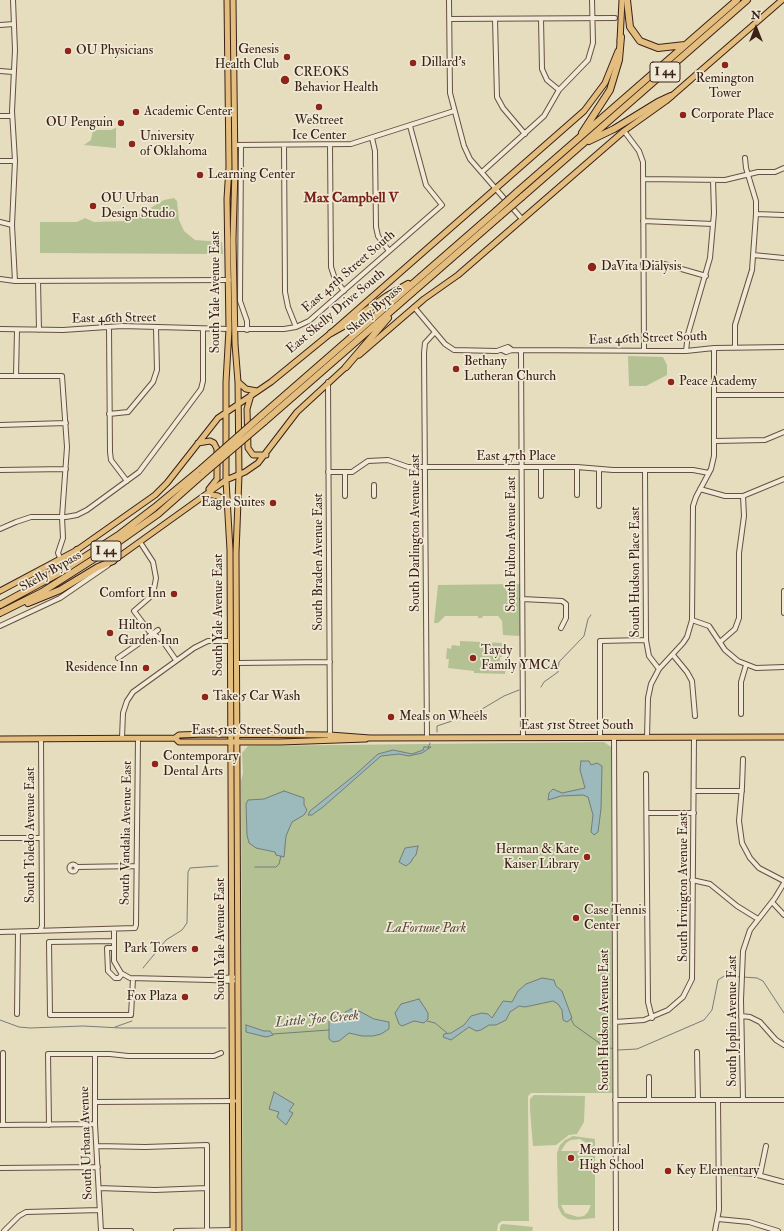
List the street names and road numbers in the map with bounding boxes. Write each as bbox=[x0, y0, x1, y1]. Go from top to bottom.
road number: I 44 bbox=[650, 62, 680, 82]
street label: East 45th Street South bbox=[299, 227, 399, 317]
street label: South Yale Avenue East bbox=[208, 231, 224, 353]
street label: East Skelly Drive South bbox=[284, 266, 388, 358]
street label: Skelly Bypass bbox=[344, 282, 406, 338]
street label: East 46th Street bbox=[71, 310, 157, 328]
street label: East 46th Street South bbox=[588, 329, 708, 349]
street label: East 47th Place bbox=[476, 449, 556, 465]
street label: South Darlington Avenue East bbox=[408, 454, 424, 612]
street label: South Fulton Avenue East bbox=[504, 476, 520, 612]
street label: South Braden Avenue East bbox=[311, 493, 327, 631]
street label: South Hudson Place East bbox=[628, 507, 644, 637]
road number: I 44 bbox=[91, 541, 121, 561]
street label: Skelly Bypass bbox=[17, 548, 85, 596]
street label: South Yale Avenue East bbox=[211, 554, 227, 676]
street label: East 51st Street South bbox=[520, 718, 634, 734]
street label: East 51st Street South bbox=[191, 723, 305, 739]
street label: South Vandalia Avenue East bbox=[118, 761, 136, 905]
street label: South Toledo Avenue East bbox=[23, 767, 39, 903]
street label: South Irvington Avenue East bbox=[676, 812, 692, 962]
street label: South Yale Avenue East bbox=[213, 878, 229, 1000]
street label: South Hudson Avenue East bbox=[597, 949, 613, 1091]
street label: South Joplin Avenue East bbox=[725, 955, 741, 1087]
street label: South Urbana Avenue bbox=[77, 1086, 97, 1200]

